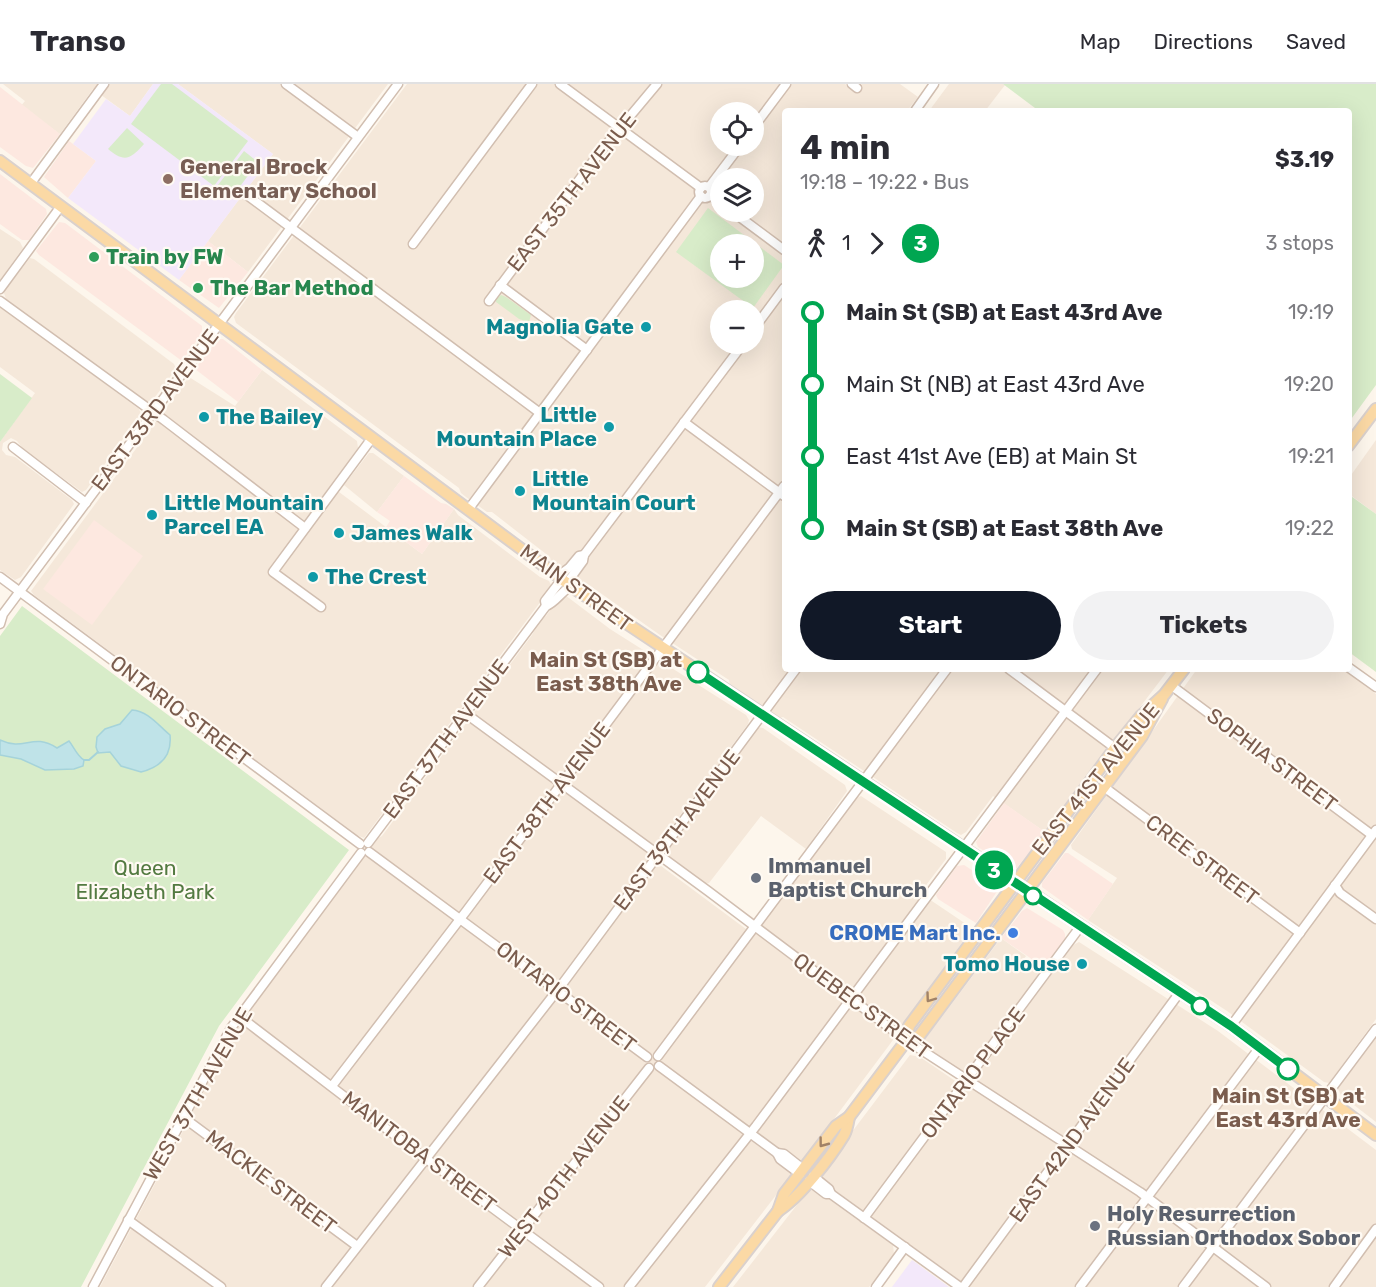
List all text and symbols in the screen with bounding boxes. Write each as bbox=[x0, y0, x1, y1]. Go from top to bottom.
text: Transo bbox=[30, 25, 126, 58]
text: Map bbox=[1080, 29, 1121, 54]
text: Directions bbox=[1154, 29, 1253, 54]
text: Saved bbox=[1286, 29, 1346, 54]
map controls bbox=[710, 102, 764, 354]
button: locate bbox=[710, 102, 764, 156]
street label: EAST 35TH AVENUE bbox=[502, 107, 641, 276]
text: 4 min bbox=[800, 128, 890, 167]
text: $3.19 bbox=[1275, 146, 1334, 173]
place label: General Brock Elementary School bbox=[180, 154, 377, 203]
button: layers bbox=[710, 168, 764, 222]
text: 19:18 – 19:22 · Bus bbox=[800, 170, 969, 194]
marker: General Brock Elementary School bbox=[161, 172, 175, 186]
icon: walk bbox=[800, 227, 833, 260]
icon: forward bbox=[860, 227, 893, 260]
text: 1 bbox=[842, 231, 851, 255]
text: 3 bbox=[914, 231, 927, 256]
text: 3 stops bbox=[1265, 231, 1334, 255]
button: + bbox=[710, 234, 764, 288]
place label: Train by FW bbox=[106, 244, 224, 269]
marker: Train by FW bbox=[87, 250, 101, 264]
place label: The Bar Method bbox=[210, 275, 374, 300]
marker: The Bar Method bbox=[191, 281, 205, 295]
text: Main St (SB) at East 43rd Ave bbox=[846, 299, 1163, 326]
button: − bbox=[710, 300, 764, 354]
text: 19:19 bbox=[1288, 300, 1334, 324]
place label: Magnolia Gate bbox=[486, 314, 634, 339]
marker: Magnolia Gate bbox=[639, 320, 653, 334]
street label: EAST 33RD AVENUE bbox=[86, 324, 224, 495]
text: Main St (NB) at East 43rd Ave bbox=[846, 371, 1145, 398]
text: 19:20 bbox=[1284, 372, 1334, 396]
place label: Little Mountain Place bbox=[436, 402, 597, 451]
place label: The Bailey bbox=[216, 404, 324, 429]
marker: The Bailey bbox=[197, 410, 211, 424]
marker: Little Mountain Place bbox=[602, 420, 616, 434]
text: East 41st Ave (EB) at Main St bbox=[846, 443, 1137, 470]
text: 19:21 bbox=[1288, 444, 1334, 468]
place label: Little Mountain Court bbox=[532, 466, 696, 515]
marker: Little Mountain Court bbox=[513, 484, 527, 498]
place label: Little Mountain Parcel EA bbox=[164, 490, 324, 539]
marker: Little Mountain Parcel EA bbox=[145, 508, 159, 522]
text: Main St (SB) at East 38th Ave bbox=[846, 515, 1163, 542]
text: 19:22 bbox=[1285, 516, 1334, 540]
place label: James Walk bbox=[351, 520, 474, 545]
marker: James Walk bbox=[332, 526, 346, 540]
street label: MAIN STREET bbox=[515, 539, 637, 637]
place label: The Crest bbox=[325, 564, 427, 589]
marker: The Crest bbox=[306, 570, 320, 584]
button: Start bbox=[800, 591, 1061, 660]
button: Tickets bbox=[1073, 591, 1334, 660]
place label: Main St (SB) at East 38th Ave bbox=[529, 647, 682, 696]
street label: ONTARIO STREET bbox=[105, 650, 255, 771]
street label: EAST 37TH AVENUE bbox=[378, 654, 514, 823]
marker: Main St (SB) at East 38th Ave bbox=[687, 661, 709, 683]
street label: EAST 41ST AVENUE bbox=[1027, 698, 1165, 860]
street label: SOPHIA STREET bbox=[1202, 703, 1342, 817]
street label: EAST 38TH AVENUE bbox=[478, 717, 615, 888]
street label: EAST 39TH AVENUE bbox=[608, 744, 745, 915]
street label: CREE STREET bbox=[1141, 809, 1264, 910]
line badge: 3 bbox=[974, 850, 1014, 890]
place label: Immanuel Baptist Church bbox=[768, 853, 927, 902]
park label: Queen Elizabeth Park bbox=[75, 855, 215, 904]
text: 3 bbox=[987, 858, 1001, 883]
marker: Immanuel Baptist Church bbox=[749, 871, 763, 885]
unlabelled marker bbox=[1024, 887, 1042, 905]
place label: CROME Mart Inc. bbox=[829, 920, 1001, 945]
marker: CROME Mart Inc. bbox=[1006, 926, 1020, 940]
street label: ONTARIO STREET bbox=[491, 936, 641, 1057]
street label: QUEBEC STREET bbox=[789, 947, 936, 1064]
place label: Tomo House bbox=[943, 951, 1070, 976]
marker: Tomo House bbox=[1075, 957, 1089, 971]
one-way arrow bbox=[926, 992, 937, 1003]
unlabelled marker bbox=[1191, 997, 1209, 1015]
street label: ONTARIO PLACE bbox=[915, 1002, 1030, 1143]
street label: WEST 37TH AVENUE bbox=[138, 1003, 257, 1185]
street label: EAST 42ND AVENUE bbox=[1004, 1053, 1140, 1227]
marker: Main St (SB) at East 43rd Ave bbox=[1277, 1058, 1299, 1080]
place label: Main St (SB) at East 43rd Ave bbox=[1212, 1083, 1364, 1132]
street label: MANITOBA STREET bbox=[337, 1086, 501, 1218]
street label: WEST 40TH AVENUE bbox=[493, 1091, 635, 1263]
street label: MACKIE STREET bbox=[201, 1124, 342, 1239]
one-way arrow bbox=[819, 1137, 830, 1148]
place label: Holy Resurrection Russian Orthodox Sobor bbox=[1107, 1201, 1361, 1250]
marker: Holy Resurrection Russian Orthodox Sobor bbox=[1088, 1219, 1102, 1233]

